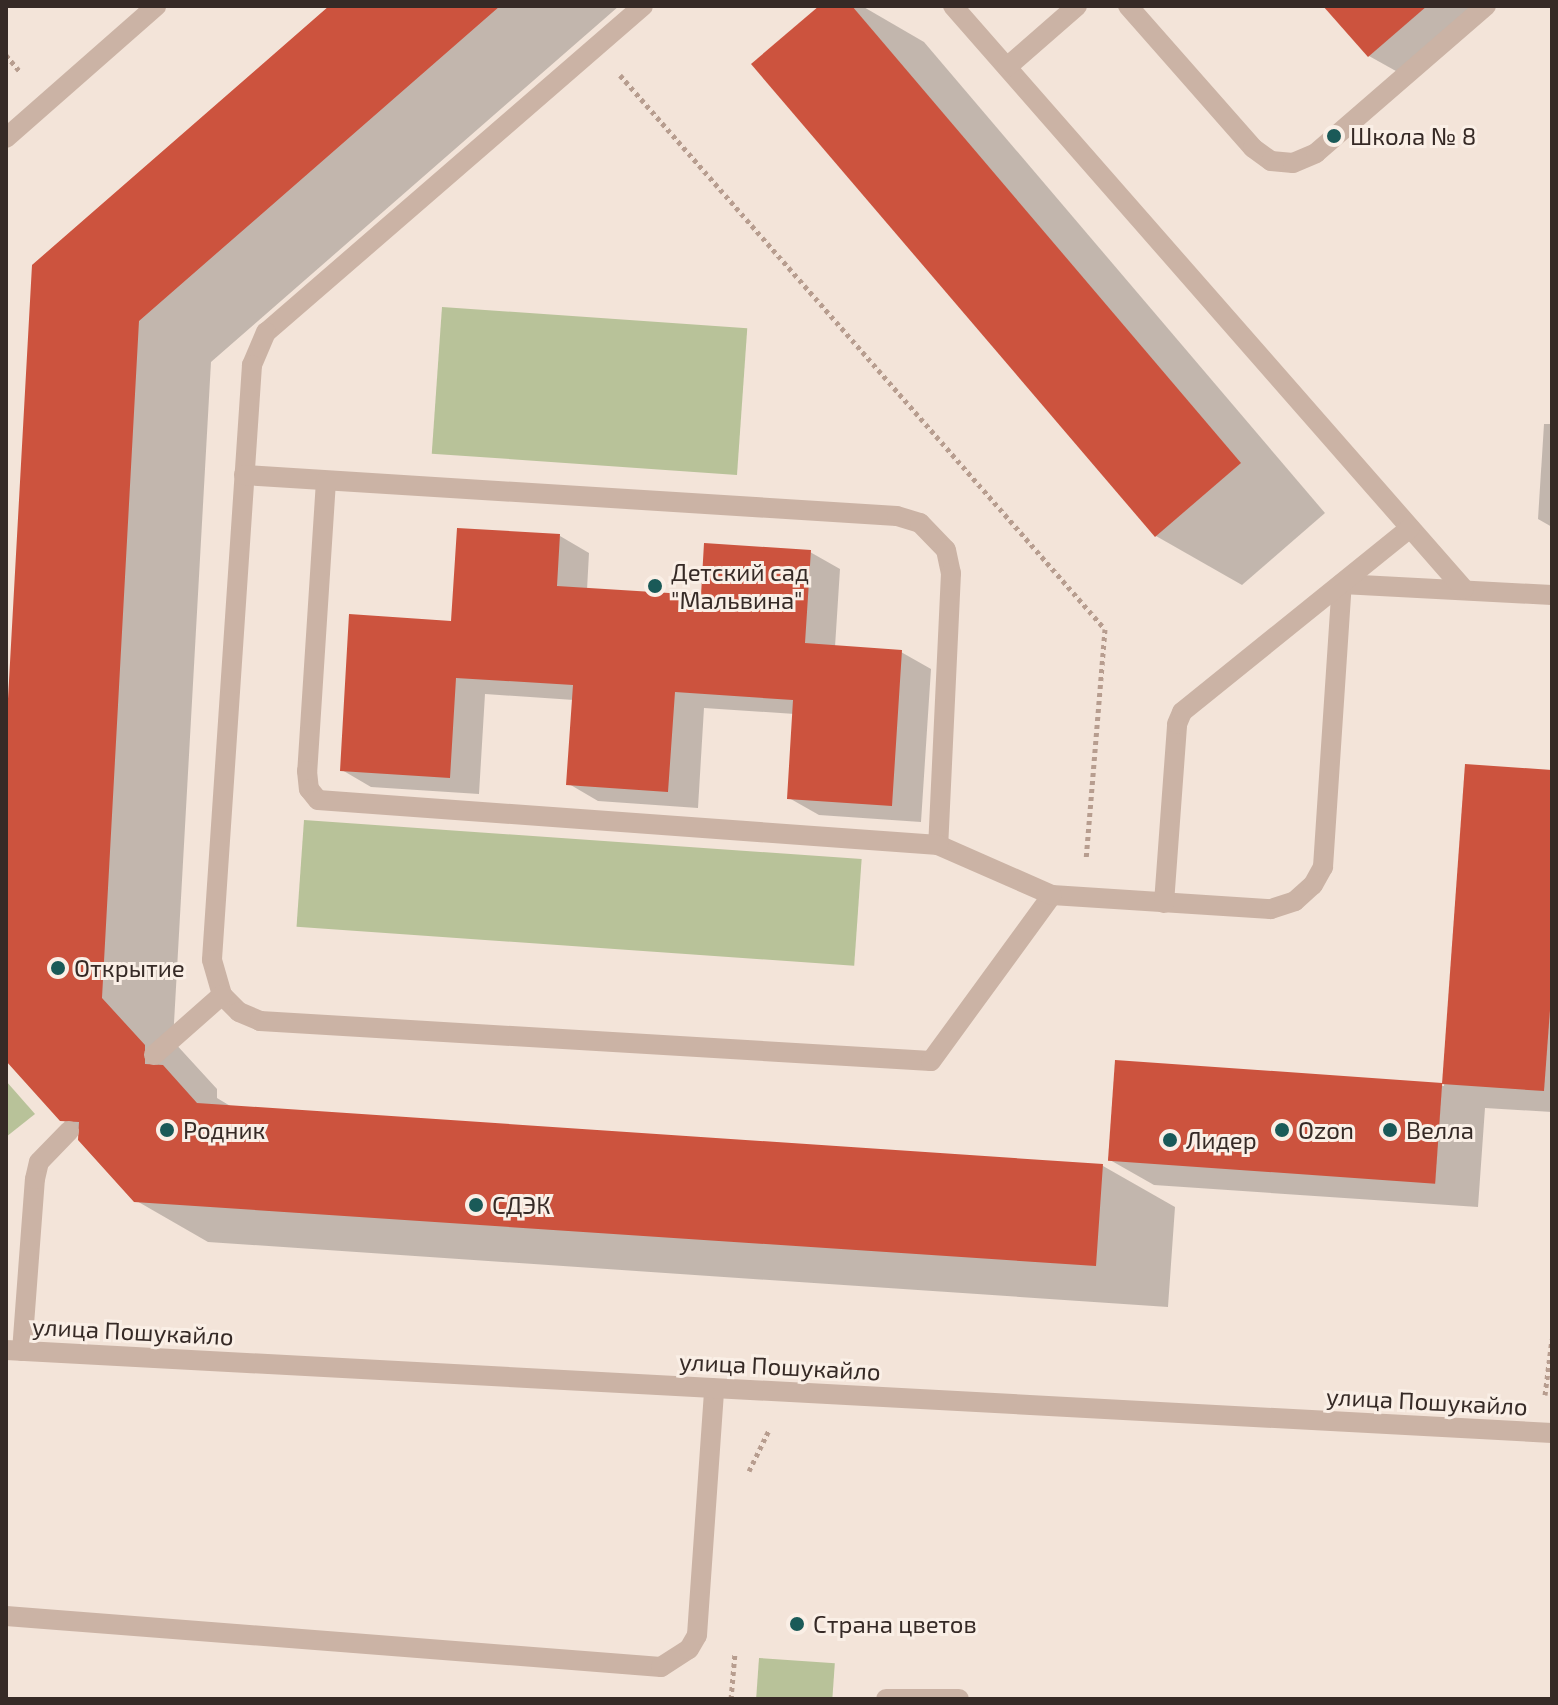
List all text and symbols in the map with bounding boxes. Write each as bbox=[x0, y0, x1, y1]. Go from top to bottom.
place label: Школа № 8 bbox=[1350, 122, 1476, 150]
marker: Школа № 8 bbox=[1325, 127, 1343, 145]
place label: Детский сад "Мальвина" bbox=[671, 558, 809, 614]
marker: Детский сад "Мальвина" bbox=[646, 577, 664, 595]
place label: Открытие bbox=[74, 954, 185, 982]
marker: Открытие bbox=[49, 959, 67, 977]
place label: Родник bbox=[183, 1116, 265, 1144]
place label: Ozon bbox=[1298, 1116, 1354, 1144]
place label: Велла bbox=[1406, 1116, 1474, 1144]
marker: Родник bbox=[158, 1121, 176, 1139]
marker: Ozon bbox=[1273, 1121, 1291, 1139]
marker: Велла bbox=[1381, 1121, 1399, 1139]
place label: Лидер bbox=[1186, 1126, 1257, 1154]
marker: Лидер bbox=[1161, 1131, 1179, 1149]
place label: СДЭК bbox=[492, 1191, 551, 1219]
marker: СДЭК bbox=[467, 1196, 485, 1214]
street label: улица Пошукайло bbox=[32, 1311, 234, 1351]
street label: улица Пошукайло bbox=[679, 1346, 881, 1386]
street label: улица Пошукайло bbox=[1326, 1381, 1528, 1421]
place label: Страна цветов bbox=[813, 1610, 977, 1638]
marker: Страна цветов bbox=[788, 1615, 806, 1633]

